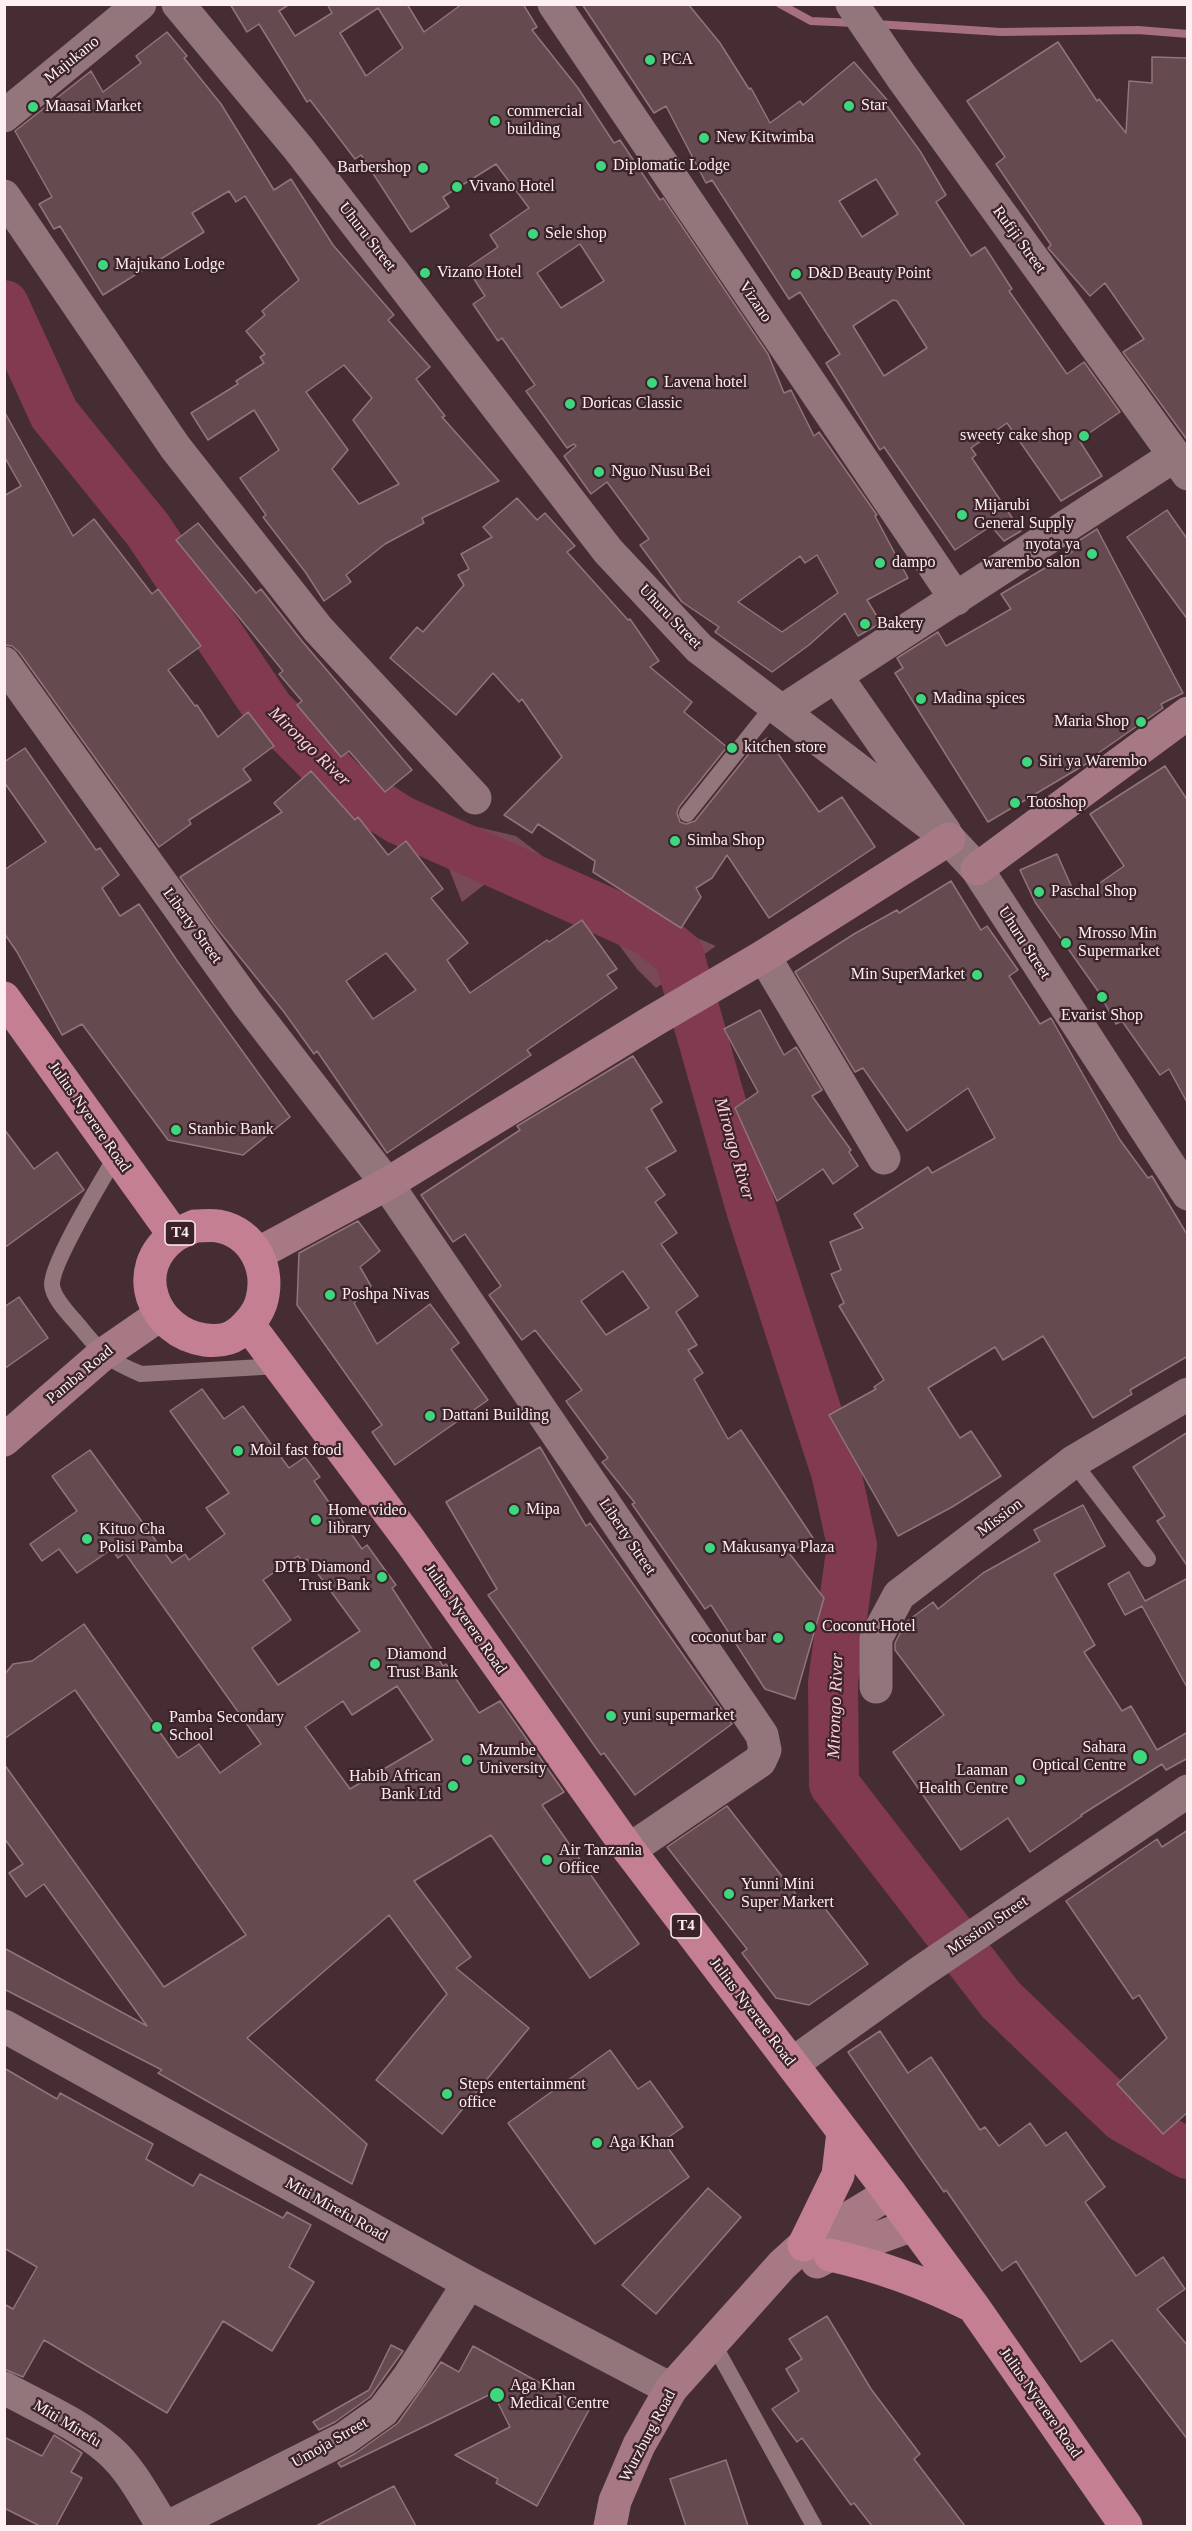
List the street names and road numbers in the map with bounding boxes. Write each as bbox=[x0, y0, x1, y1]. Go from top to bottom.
street label: Majukano bbox=[41, 32, 103, 88]
street label: Uhuru Street bbox=[334, 199, 400, 275]
street label: Rufiji Street bbox=[988, 203, 1050, 277]
street label: Vizano bbox=[734, 278, 776, 326]
street label: Uhuru Street bbox=[635, 581, 705, 653]
street label: Liberty Street bbox=[158, 885, 226, 967]
street label: Uhuru Street bbox=[994, 903, 1054, 983]
street label: Julius Nyerere Road bbox=[44, 1058, 134, 1176]
road number: T4 bbox=[165, 1221, 195, 1245]
street label: Pamba Road bbox=[43, 1342, 117, 1408]
street label: Liberty Street bbox=[594, 1495, 660, 1579]
street label: Mission bbox=[974, 1495, 1026, 1541]
street label: Julius Nyerere Road bbox=[420, 1560, 510, 1678]
street label: Mission Street bbox=[944, 1892, 1032, 1960]
road number: T4 bbox=[671, 1914, 701, 1938]
street label: Julius Nyerere Road bbox=[705, 1954, 799, 2070]
street label: Miti Mirefu Road bbox=[282, 2174, 390, 2246]
street label: Julius Nyerere Road bbox=[995, 2344, 1085, 2462]
street label: Wurzburg Road bbox=[616, 2387, 680, 2485]
street label: Miti Mirefu bbox=[29, 2396, 105, 2452]
street label: Umoja Street bbox=[288, 2413, 372, 2473]

